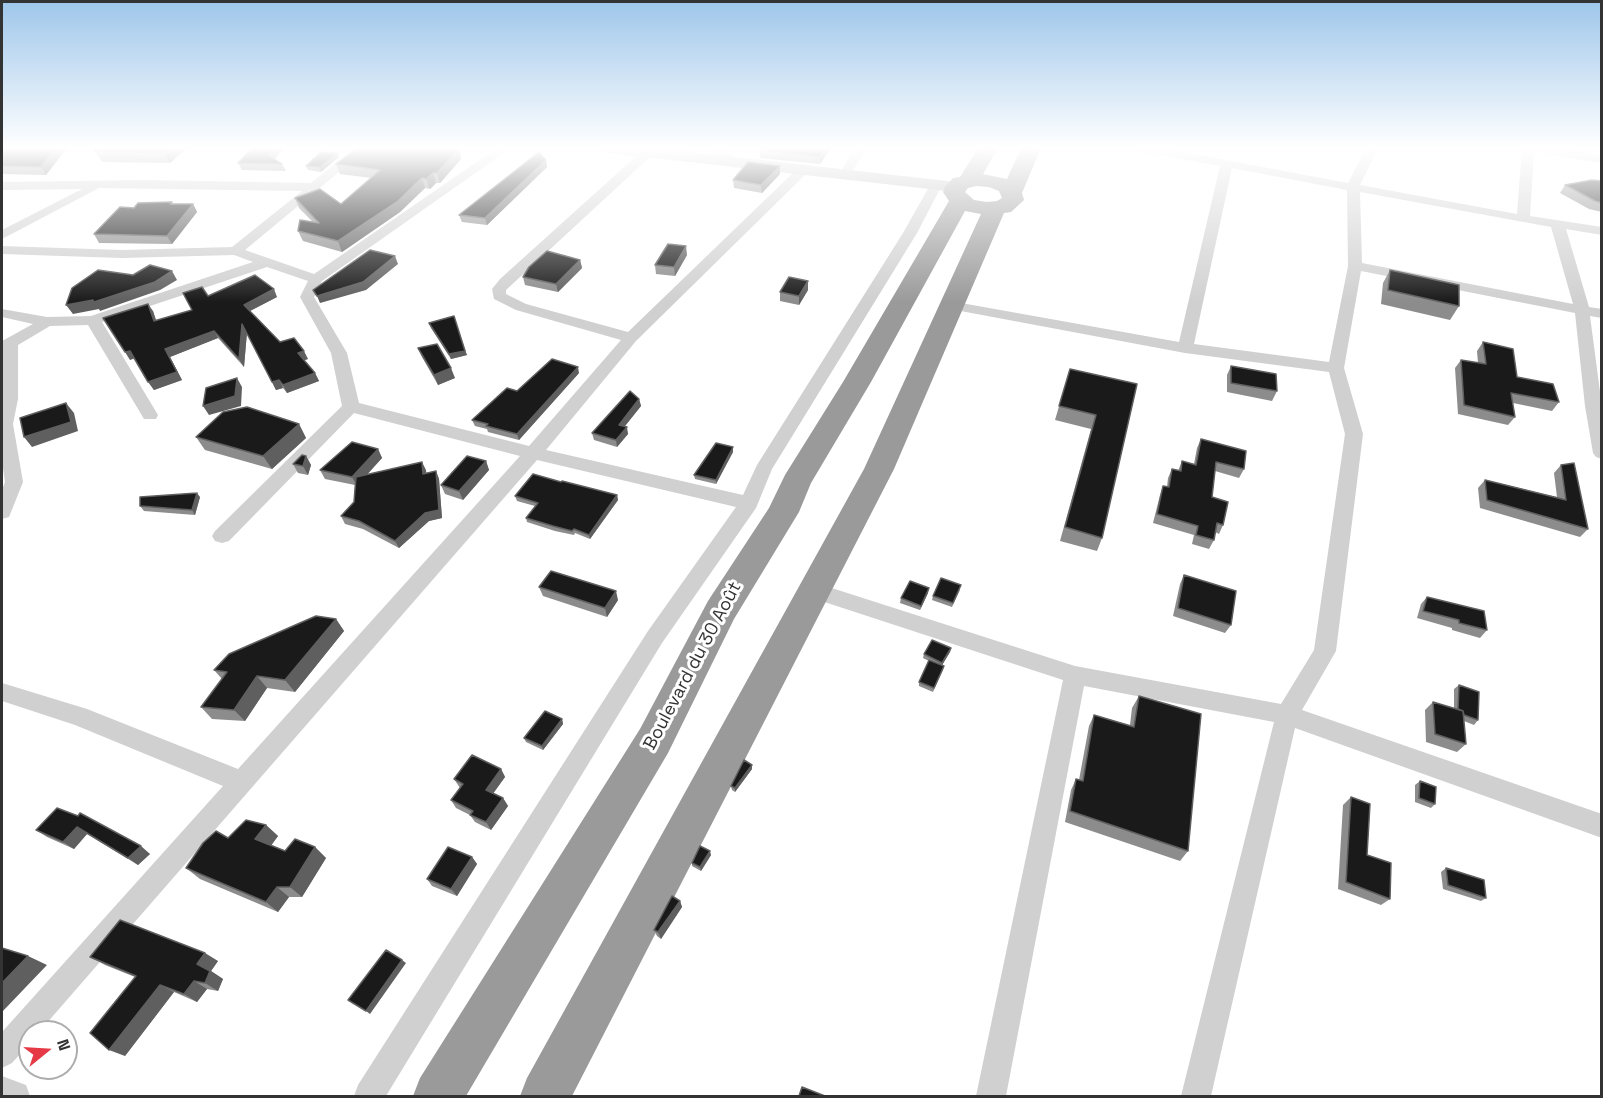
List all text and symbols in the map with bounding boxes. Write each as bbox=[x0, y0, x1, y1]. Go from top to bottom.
street label: Boulevard du 30 Août bbox=[640, 578, 746, 754]
north arrow bbox=[18, 1020, 78, 1080]
text: N bbox=[52, 1037, 75, 1053]

